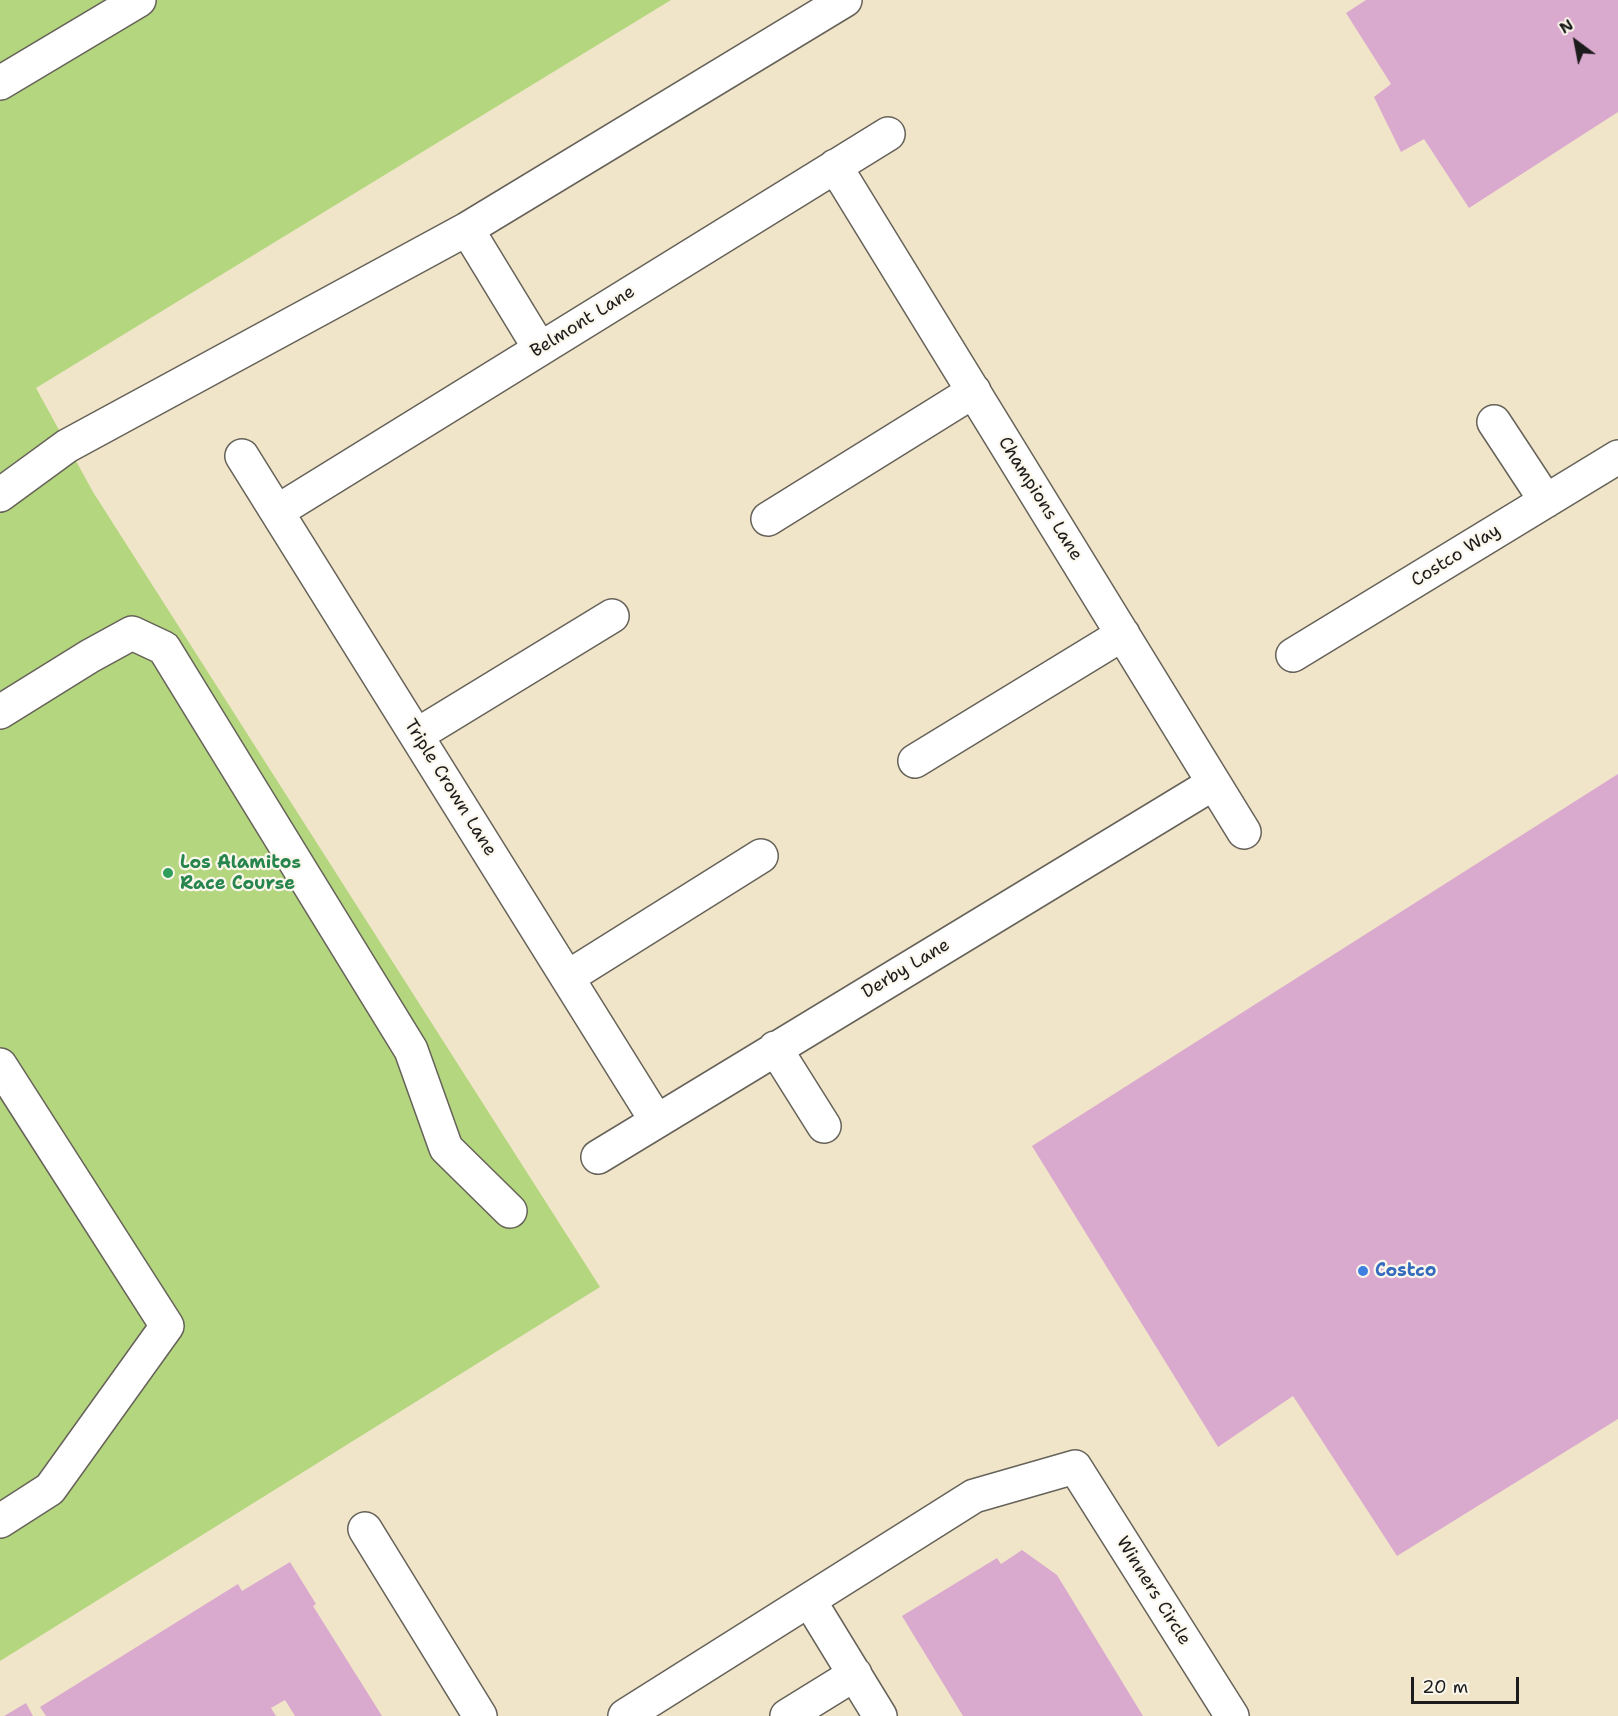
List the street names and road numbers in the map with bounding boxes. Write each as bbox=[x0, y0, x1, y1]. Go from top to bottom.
street label: Belmont Lane bbox=[527, 281, 639, 363]
street label: Champions Lane bbox=[993, 433, 1087, 565]
street label: Costco Way bbox=[1408, 520, 1504, 592]
street label: Triple Crown Lane bbox=[399, 716, 501, 860]
street label: Derby Lane bbox=[858, 934, 954, 1004]
street label: Winners Circle bbox=[1111, 1533, 1195, 1649]

